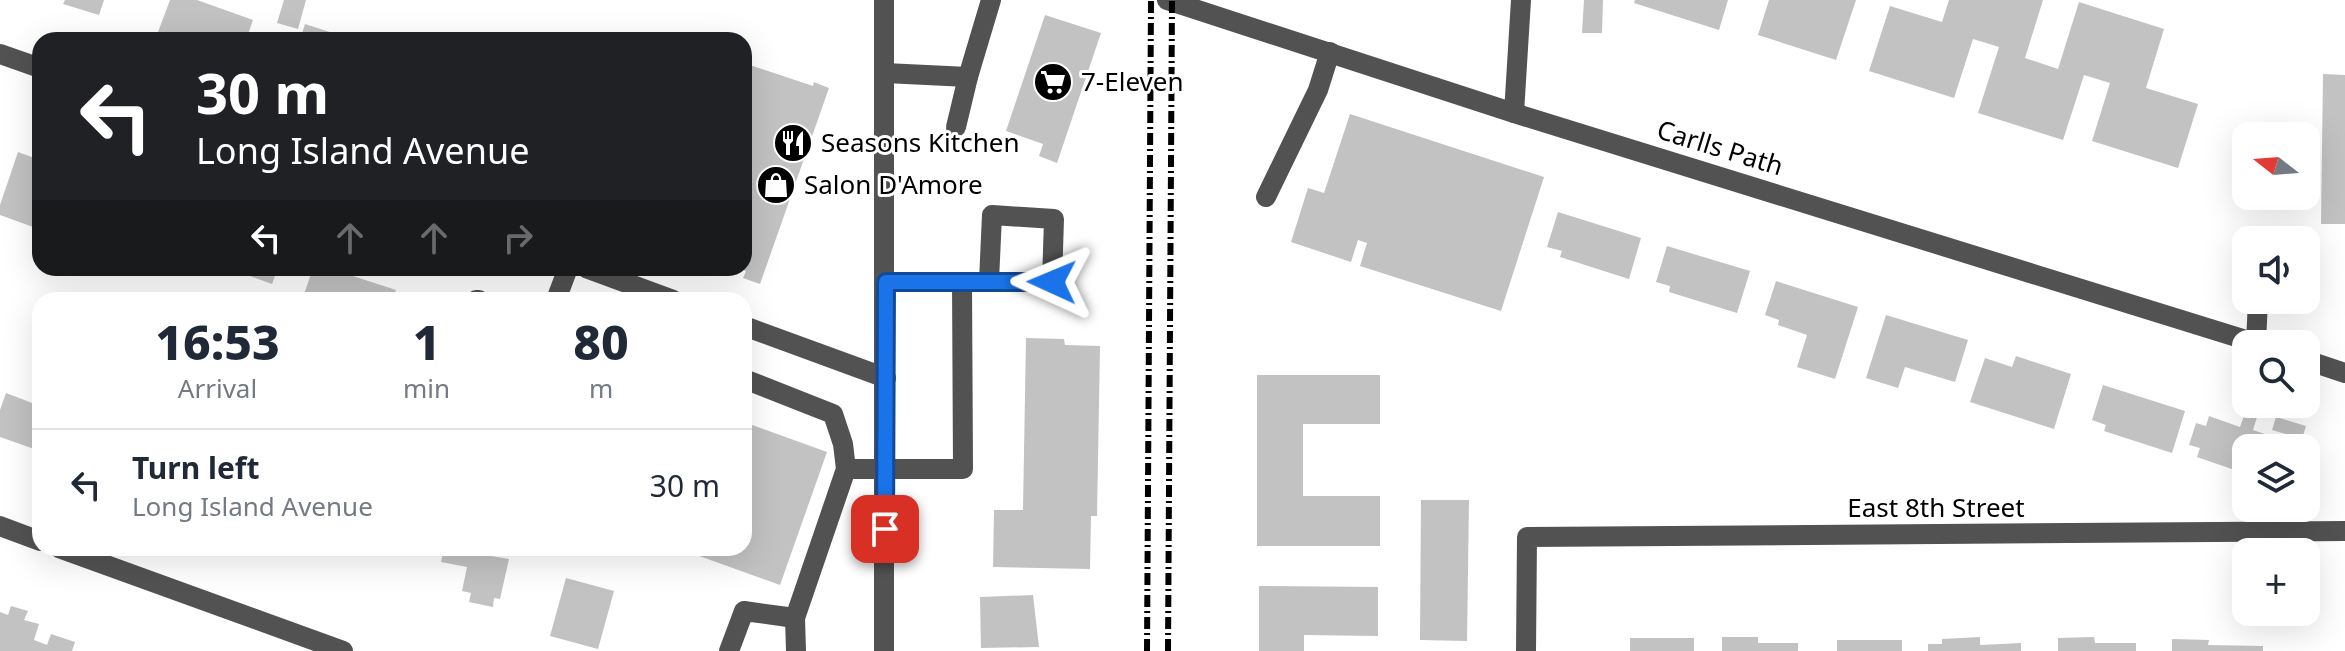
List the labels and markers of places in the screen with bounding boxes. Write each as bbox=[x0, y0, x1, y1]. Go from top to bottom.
supermarket icon: 7-Eleven bbox=[1032, 61, 1074, 103]
place label: 7-Eleven bbox=[1081, 63, 1184, 99]
restaurant icon: Seasons Kitchen bbox=[772, 122, 814, 164]
place label: Seasons Kitchen bbox=[821, 124, 1019, 160]
shop icon: Salon D'Amore bbox=[755, 164, 797, 206]
place label: Salon D'Amore bbox=[804, 166, 983, 202]
pin bbox=[851, 495, 919, 563]

